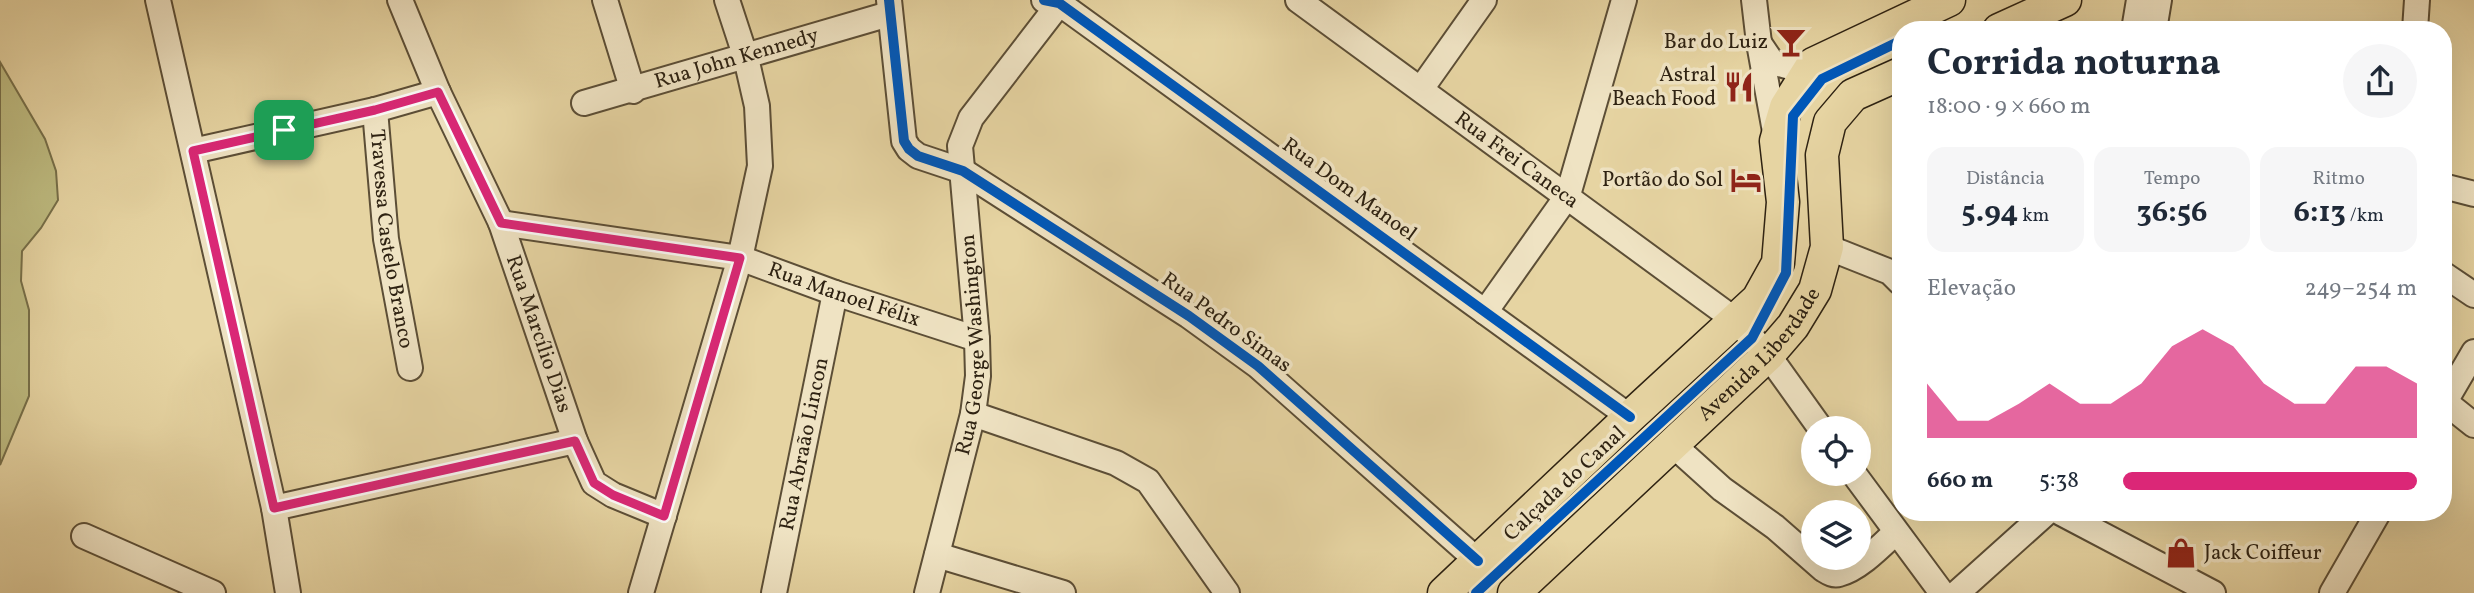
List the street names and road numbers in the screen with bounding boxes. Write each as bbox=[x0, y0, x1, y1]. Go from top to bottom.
street label: Rua John Kennedy bbox=[651, 21, 823, 96]
street label: Rua Frei Caneca bbox=[1448, 105, 1585, 216]
street label: Travessa Castelo Branco bbox=[362, 128, 421, 351]
street label: Rua Dom Manoel bbox=[1276, 131, 1422, 249]
street label: Rua George Washington bbox=[948, 233, 993, 458]
street label: Rua Marcílio Dias bbox=[498, 251, 579, 416]
street label: Rua Manoel Félix bbox=[764, 255, 924, 334]
street label: Rua Pedro Simas bbox=[1155, 266, 1297, 380]
street label: Avenida Liberdade bbox=[1692, 282, 1828, 428]
street label: Rua Abraão Lincon bbox=[773, 355, 836, 533]
street label: Calçada do Canal bbox=[1498, 420, 1632, 548]

